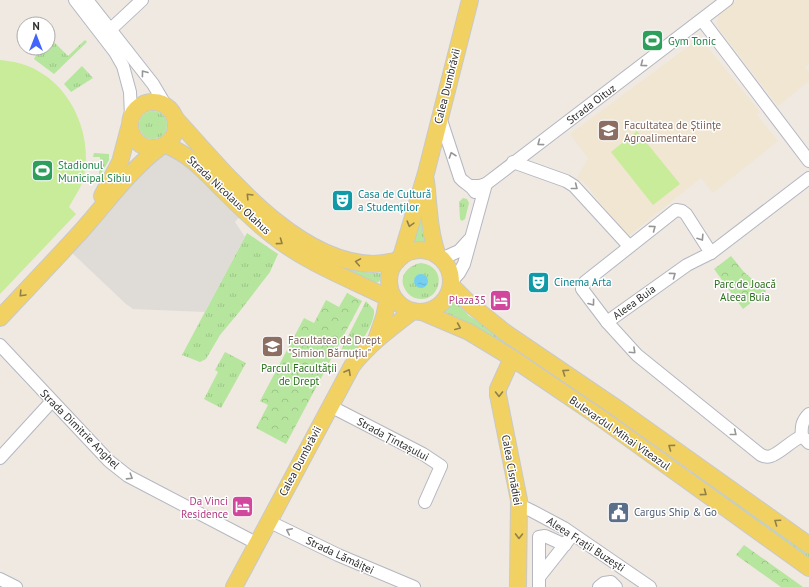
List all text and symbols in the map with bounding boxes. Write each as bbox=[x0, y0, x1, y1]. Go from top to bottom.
north arrow bbox=[16, 16, 56, 56]
text: N bbox=[32, 19, 40, 33]
sports icon: Gym Tonic bbox=[639, 28, 665, 54]
place label: Gym Tonic bbox=[668, 34, 716, 48]
street label: Calea Dumbrăvii bbox=[431, 47, 463, 125]
one-way arrow bbox=[641, 59, 648, 66]
one-way arrow bbox=[142, 71, 149, 78]
street label: Strada Oituz bbox=[564, 81, 618, 127]
school or university icon: Facultatea de Științe Agroalimentare bbox=[595, 118, 621, 144]
place label: Facultatea de Științe Agroalimentare bbox=[624, 118, 722, 145]
one-way arrow bbox=[537, 138, 544, 145]
one-way arrow bbox=[449, 152, 457, 159]
street label: Strada Nicolaus Olahus bbox=[184, 153, 274, 238]
sports icon: Stadionul Municipal Sibiu bbox=[29, 158, 55, 184]
place label: Stadionul Municipal Sibiu bbox=[58, 158, 131, 185]
one-way arrow bbox=[570, 182, 577, 189]
theatre icon: Casa de Cultură a Studenților bbox=[330, 187, 356, 213]
place label: Casa de Cultură a Studenților bbox=[358, 187, 431, 214]
one-way arrow bbox=[246, 193, 253, 201]
one-way arrow bbox=[406, 220, 415, 227]
one-way arrow bbox=[648, 226, 655, 233]
one-way arrow bbox=[696, 234, 704, 241]
one-way arrow bbox=[276, 237, 283, 244]
one-way arrow bbox=[355, 258, 361, 267]
theatre icon: Cinema Arta bbox=[525, 269, 551, 295]
one-way arrow bbox=[668, 273, 675, 280]
place label: Cinema Arta bbox=[554, 275, 612, 289]
park label: Parc de Joacă Aleea Buia bbox=[714, 277, 776, 304]
street label: Aleea Buia bbox=[610, 282, 658, 322]
hotel icon: Plaza35 bbox=[488, 287, 514, 313]
one-way arrow bbox=[19, 289, 27, 297]
place label: Plaza35 bbox=[449, 293, 486, 307]
one-way arrow bbox=[587, 298, 594, 305]
one-way arrow bbox=[454, 322, 461, 330]
school or university icon: Facultatea de Drept "Simion Bărnuțiu" bbox=[259, 333, 285, 359]
place label: Facultatea de Drept "Simion Bărnuțiu" bbox=[288, 333, 381, 360]
one-way arrow bbox=[628, 346, 636, 353]
park label: Parcul Facultății de Drept bbox=[261, 361, 337, 388]
one-way arrow bbox=[344, 369, 351, 376]
one-way arrow bbox=[562, 370, 569, 377]
street label: Strada Dimitrie Anghel bbox=[37, 386, 123, 472]
one-way arrow bbox=[495, 391, 503, 397]
street label: Bulevardul Mihai Viteazul bbox=[567, 393, 674, 474]
street label: Strada Țintașului bbox=[354, 414, 431, 465]
street label: Calea Dumbrăvii bbox=[276, 424, 324, 498]
one-way arrow bbox=[729, 428, 736, 435]
street label: Calea Cisnădiei bbox=[499, 434, 525, 506]
one-way arrow bbox=[668, 445, 675, 452]
one-way arrow bbox=[126, 472, 133, 479]
one-way arrow bbox=[700, 488, 707, 495]
place label: Da Vinci Residence bbox=[181, 494, 228, 521]
hotel icon: Da Vinci Residence bbox=[230, 494, 256, 520]
public building icon: Cargus Ship & Go bbox=[606, 499, 632, 525]
place label: Cargus Ship & Go bbox=[634, 505, 717, 519]
street label: Aleea Frații Buzești bbox=[544, 513, 628, 575]
one-way arrow bbox=[774, 519, 781, 527]
one-way arrow bbox=[285, 528, 293, 536]
street label: Strada Lămâiței bbox=[304, 533, 376, 577]
one-way arrow bbox=[515, 533, 523, 539]

